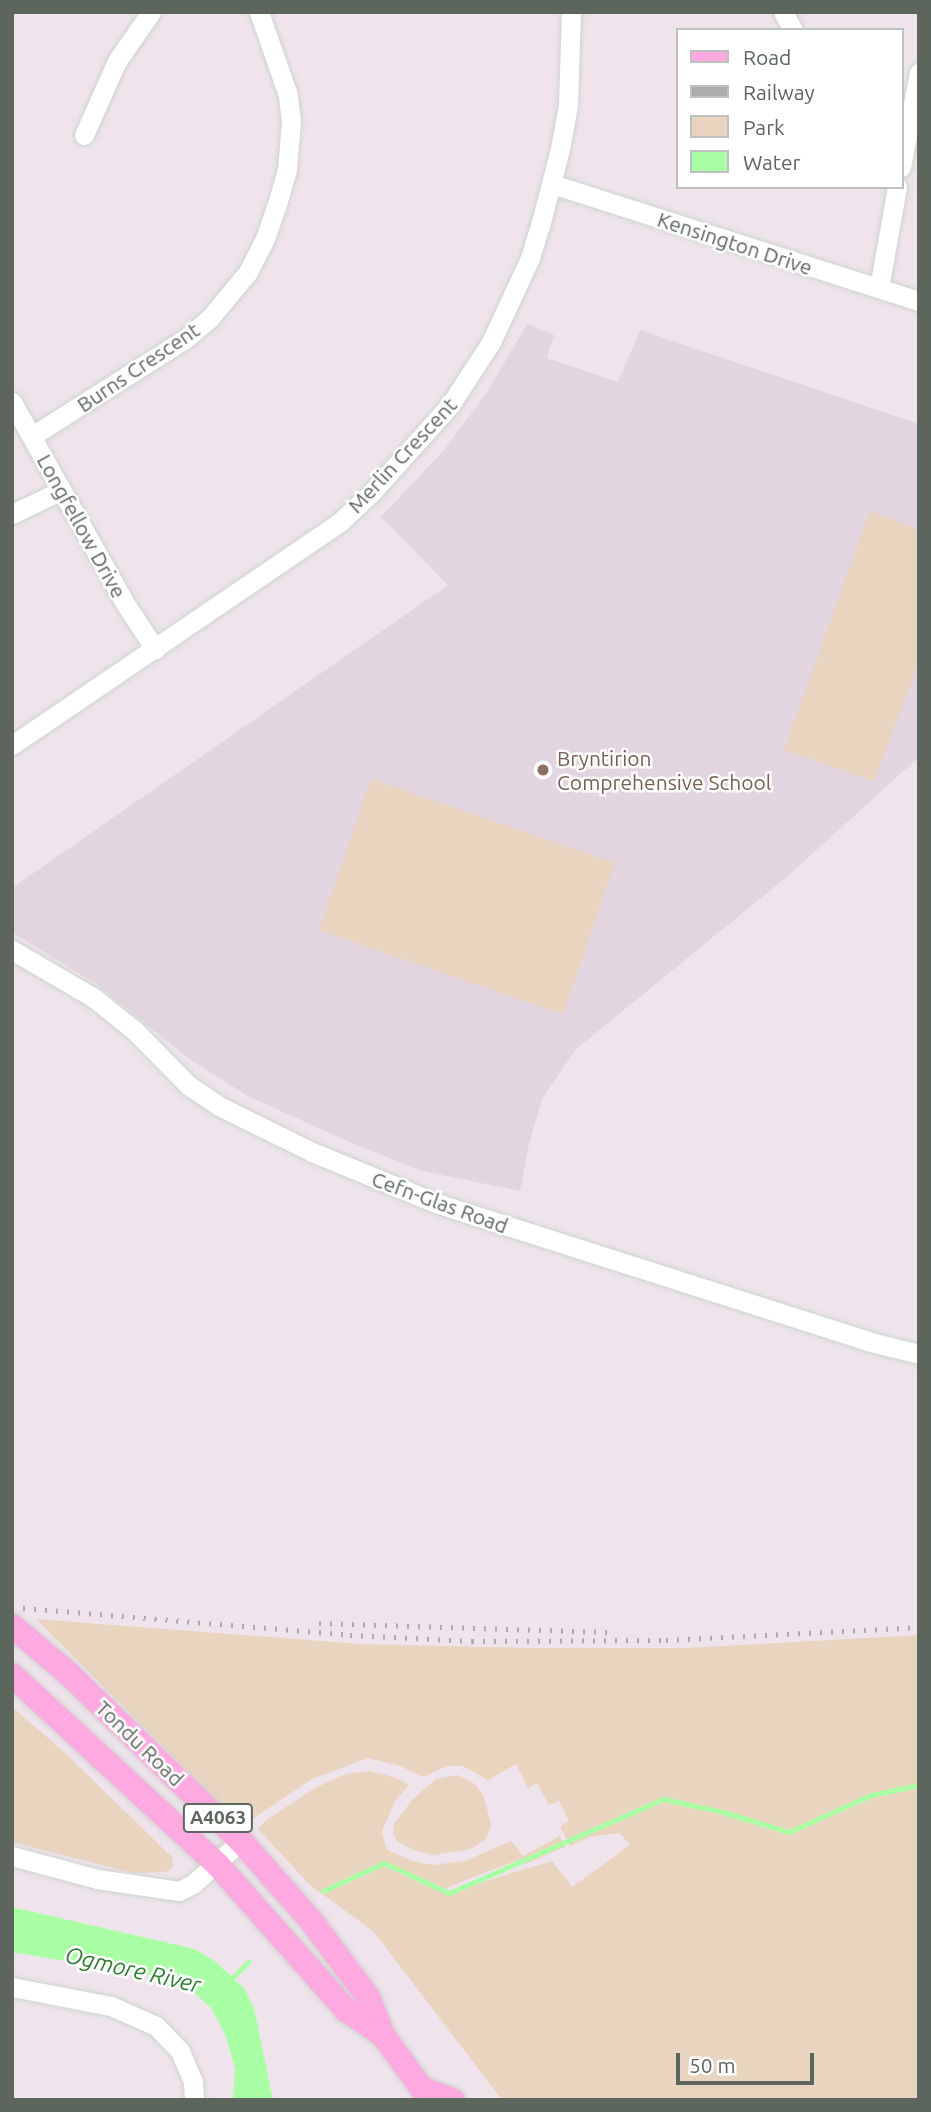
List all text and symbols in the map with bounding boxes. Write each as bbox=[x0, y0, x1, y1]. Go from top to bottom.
legend bbox=[676, 28, 903, 189]
text: Road bbox=[743, 45, 791, 69]
text: Railway bbox=[743, 80, 815, 104]
text: Park bbox=[743, 115, 785, 139]
text: Water bbox=[743, 150, 801, 174]
street label: Kensington Drive bbox=[654, 206, 816, 280]
street label: Burns Crescent bbox=[72, 317, 204, 417]
street label: Merlin Crescent bbox=[342, 392, 462, 518]
street label: Longfellow Drive bbox=[32, 450, 132, 602]
place label: Bryntirion Comprehensive School bbox=[557, 745, 771, 795]
marker: Bryntirion Comprehensive School bbox=[535, 762, 551, 778]
street label: Cefn-Glas Road bbox=[368, 1166, 512, 1238]
street label: Tondu Road bbox=[91, 1695, 189, 1791]
road number: A4063 bbox=[181, 1802, 255, 1834]
water label: Ogmore River bbox=[62, 1941, 204, 1999]
scale bar bbox=[679, 2038, 817, 2082]
text: 50 m bbox=[689, 2053, 736, 2077]

